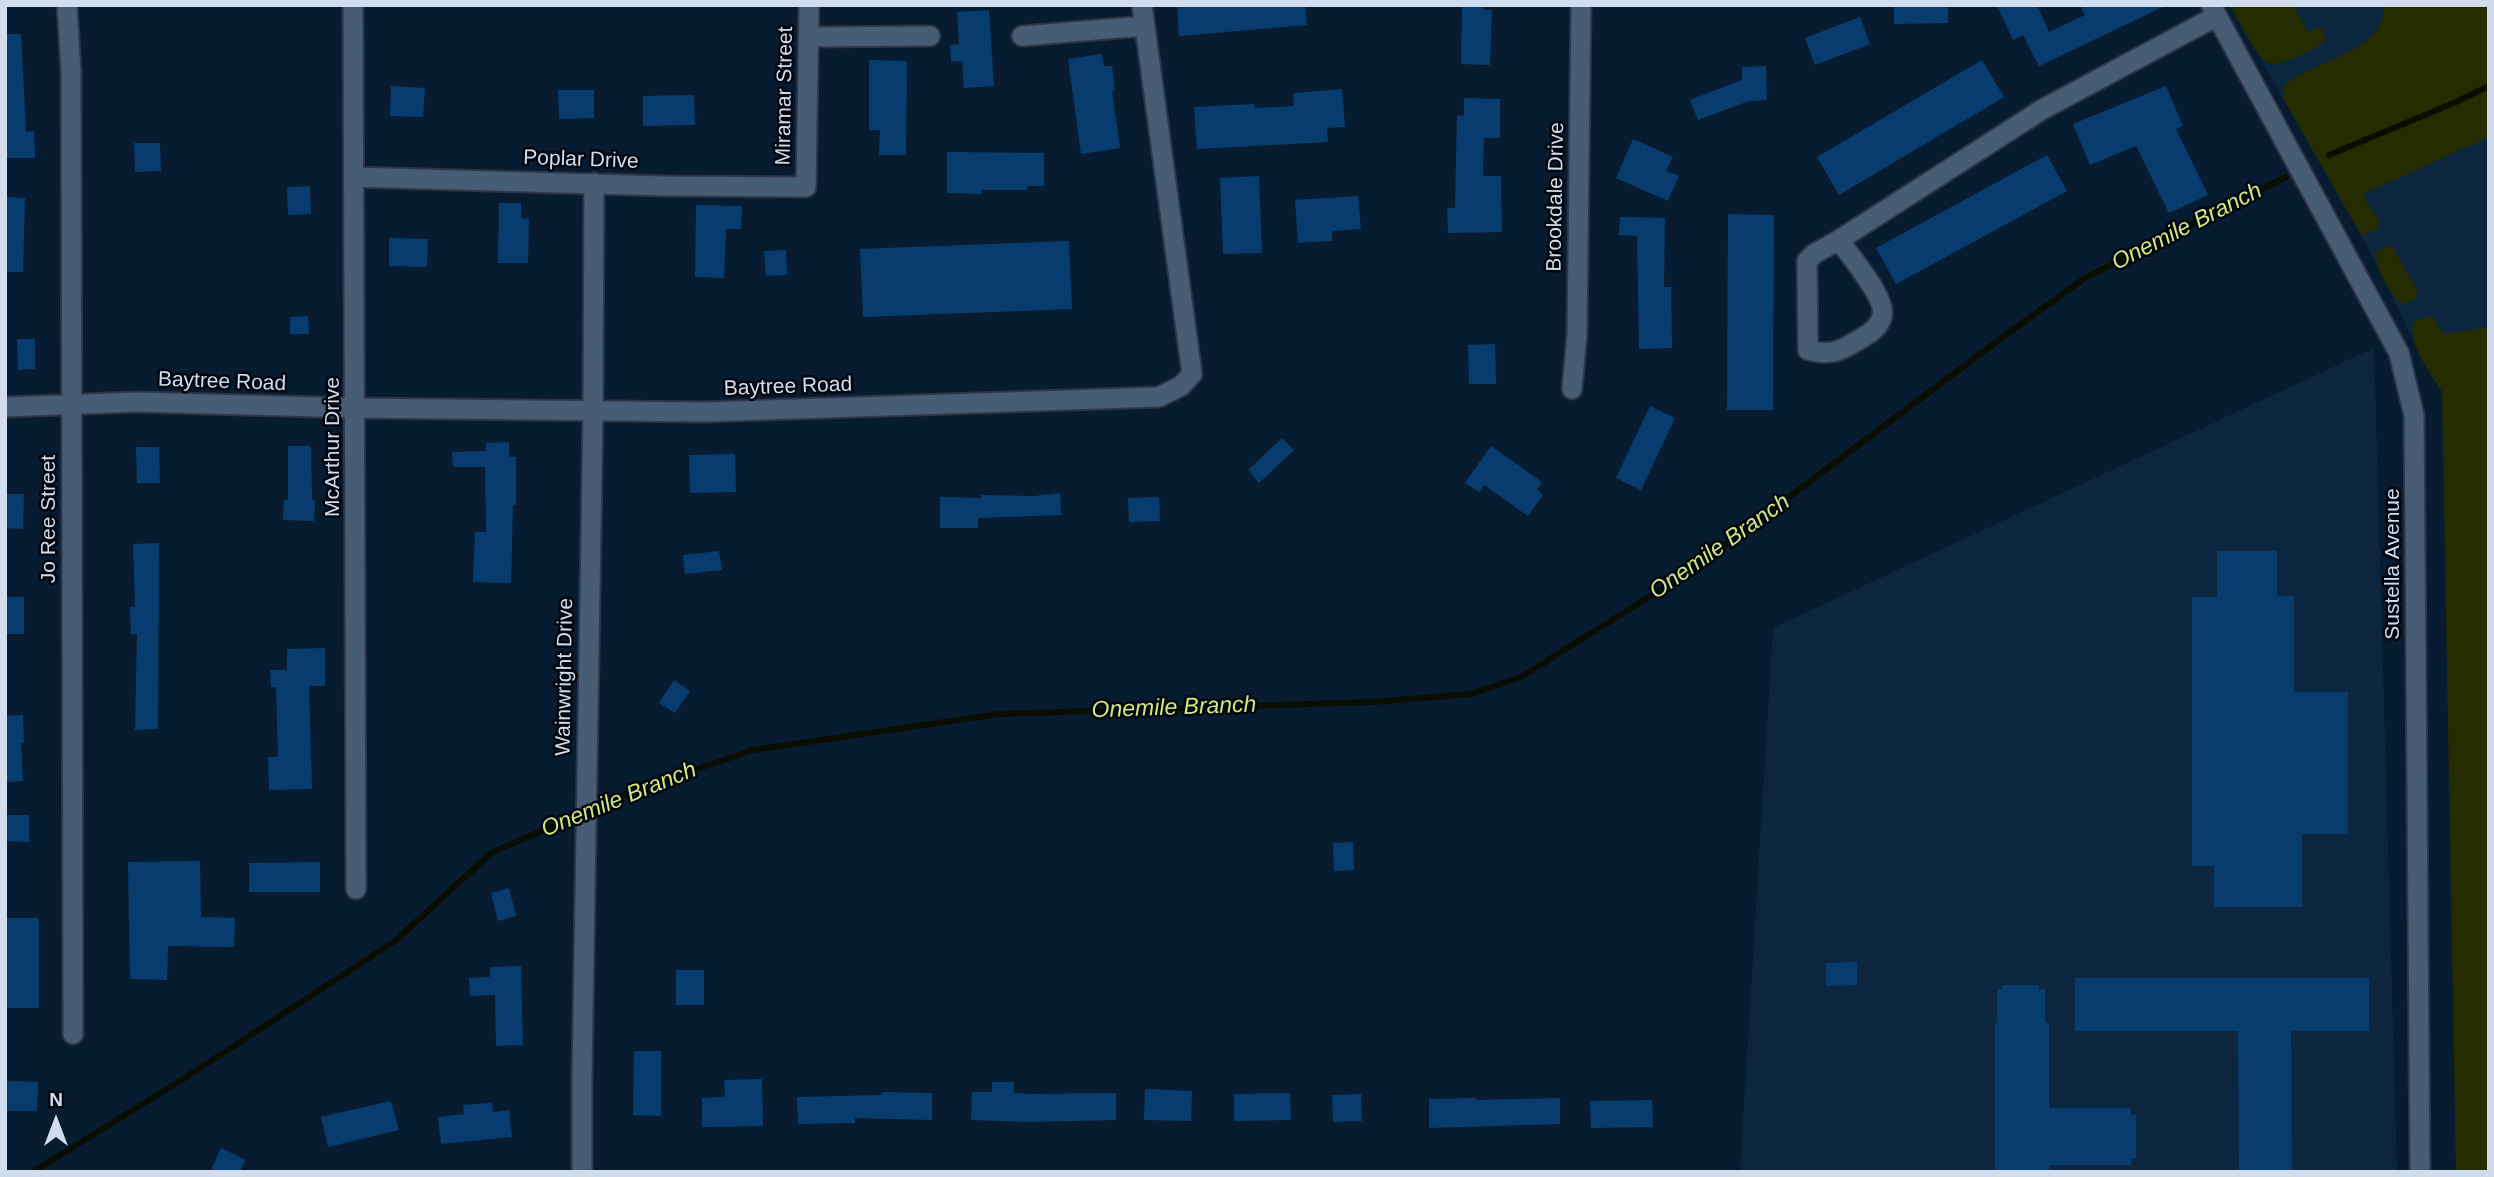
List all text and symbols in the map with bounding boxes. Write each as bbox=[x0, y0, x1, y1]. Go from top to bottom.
street label: Miramar Street bbox=[771, 26, 799, 166]
street label: Brookdale Drive bbox=[1542, 122, 1570, 272]
street label: Poplar Drive bbox=[523, 145, 639, 175]
water label: Onemile Branch bbox=[2107, 177, 2267, 277]
street label: Baytree Road bbox=[157, 367, 287, 397]
street label: Baytree Road bbox=[723, 372, 853, 402]
street label: McArthur Drive bbox=[320, 377, 346, 517]
street label: Jo Ree Street bbox=[36, 455, 62, 583]
water label: Onemile Branch bbox=[1645, 488, 1795, 606]
street label: Sustella Avenue bbox=[2380, 488, 2406, 640]
street label: Wainwright Drive bbox=[551, 598, 579, 756]
water label: Onemile Branch bbox=[1091, 691, 1257, 725]
water label: Onemile Branch bbox=[537, 756, 701, 844]
north arrow bbox=[21, 1086, 91, 1156]
text: N bbox=[49, 1089, 63, 1110]

